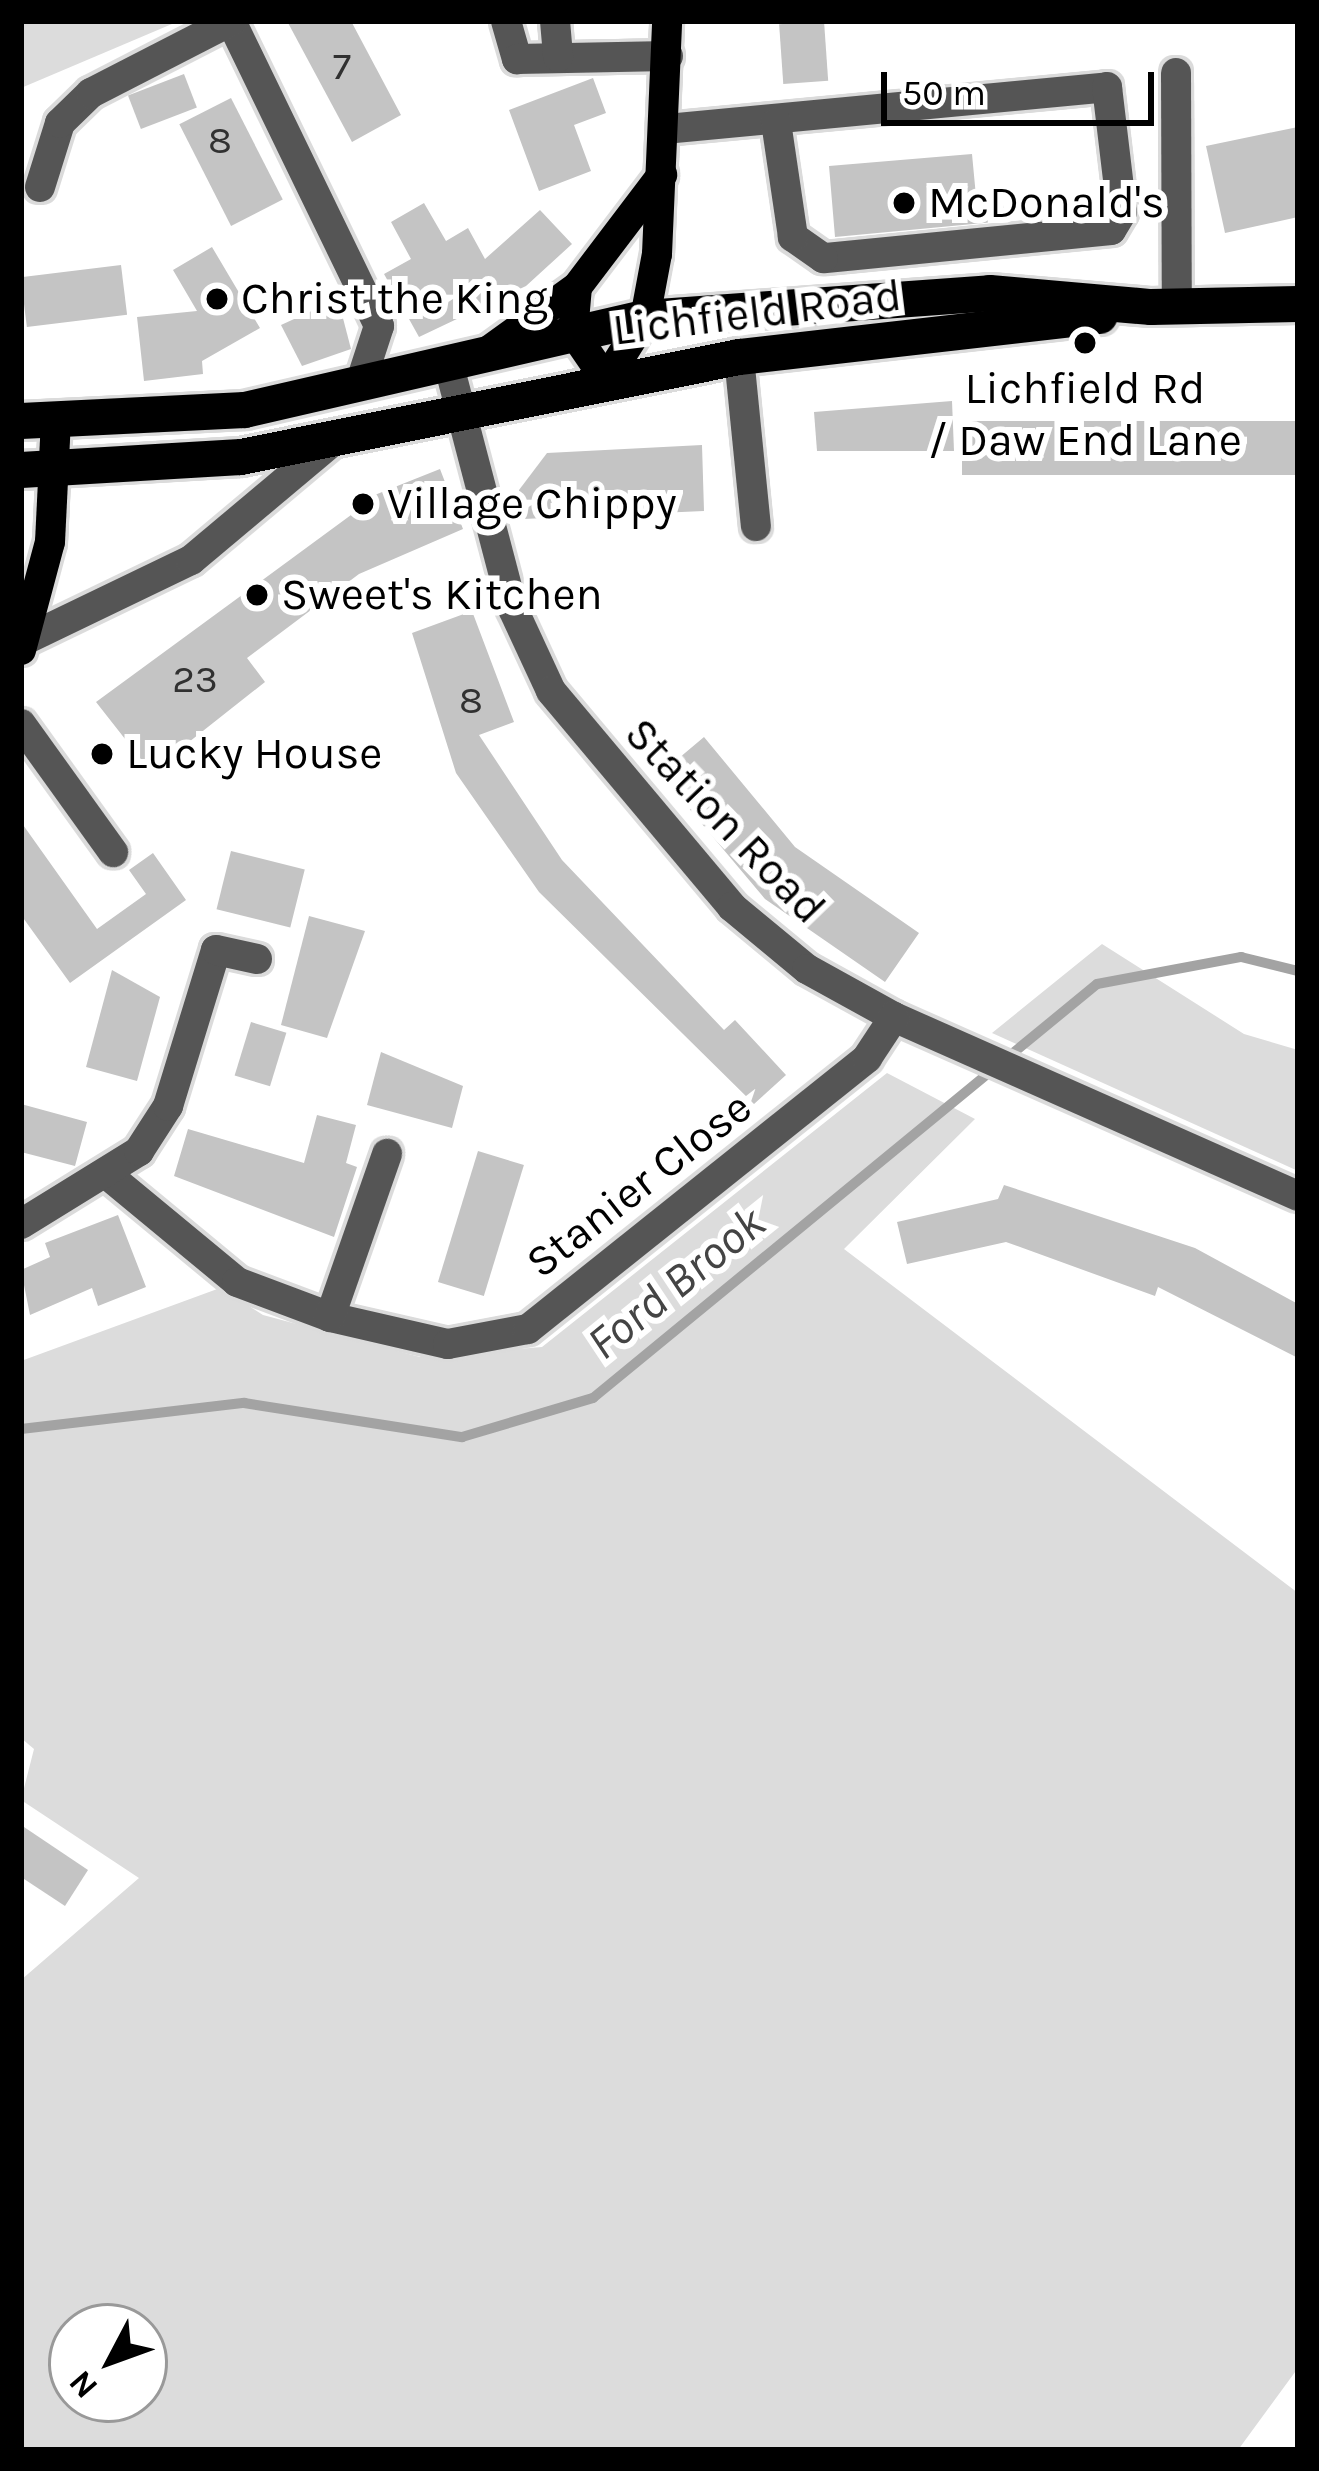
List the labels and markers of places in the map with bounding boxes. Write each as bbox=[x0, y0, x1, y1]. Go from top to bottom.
place label: McDonald's bbox=[928, 176, 1165, 230]
marker: McDonald's bbox=[891, 190, 917, 216]
place label: Christ the King bbox=[241, 272, 548, 326]
marker: Christ the King bbox=[204, 286, 230, 312]
marker: Lichfield Rd / Daw End Lane bbox=[1072, 330, 1098, 356]
place label: Lichfield Rd / Daw End Lane bbox=[928, 362, 1242, 468]
place label: Village Chippy bbox=[387, 477, 677, 531]
marker: Village Chippy bbox=[350, 491, 376, 517]
place label: Sweet's Kitchen bbox=[281, 568, 603, 622]
marker: Sweet's Kitchen bbox=[244, 582, 270, 608]
place label: Lucky House bbox=[126, 727, 382, 781]
marker: Lucky House bbox=[89, 741, 115, 767]

